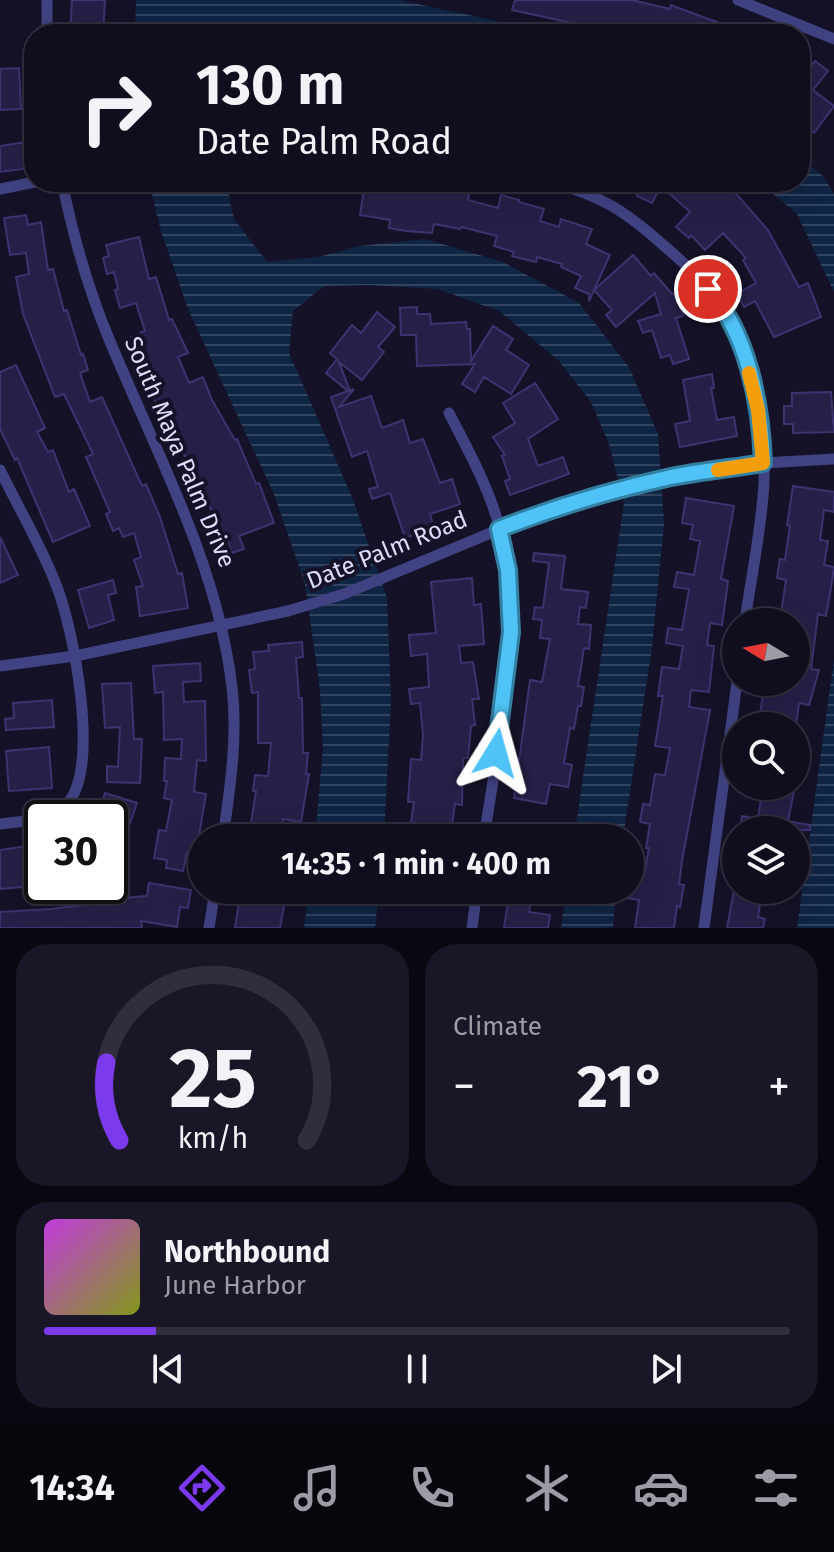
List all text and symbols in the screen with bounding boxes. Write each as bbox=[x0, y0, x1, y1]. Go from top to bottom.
text: 130 m bbox=[196, 52, 344, 119]
icon: right bbox=[64, 56, 168, 160]
text: Date Palm Road bbox=[196, 120, 452, 164]
pin bbox=[674, 255, 742, 323]
icon: arrive bbox=[686, 267, 730, 311]
street label: South Maya Palm Drive bbox=[119, 332, 241, 572]
street label: Date Palm Road bbox=[303, 505, 471, 595]
north arrow bbox=[722, 608, 810, 696]
map controls bbox=[722, 608, 810, 904]
position arrow bbox=[454, 711, 538, 795]
button: search bbox=[722, 712, 810, 800]
speed limit sign: 30 bbox=[24, 800, 128, 904]
button: layers bbox=[722, 816, 810, 904]
text: 14:35 · 1 min · 400 m bbox=[281, 846, 551, 882]
text: Climate bbox=[453, 1011, 542, 1042]
text: 25 bbox=[169, 1029, 256, 1129]
text: 21° bbox=[577, 1051, 666, 1123]
text: − bbox=[453, 1060, 475, 1113]
text: + bbox=[768, 1060, 790, 1113]
text: km/h bbox=[177, 1121, 248, 1156]
text: Northbound bbox=[164, 1234, 330, 1270]
text: June Harbor bbox=[164, 1270, 306, 1301]
icon: previous bbox=[146, 1347, 190, 1391]
icon: pause bbox=[395, 1347, 439, 1391]
icon: next bbox=[644, 1347, 688, 1391]
icon: directions bbox=[174, 1460, 230, 1516]
icon: music bbox=[289, 1460, 345, 1516]
icon: phone bbox=[404, 1460, 460, 1516]
icon: climate bbox=[519, 1460, 575, 1516]
icon: car bbox=[633, 1460, 689, 1516]
icon: filters bbox=[748, 1460, 804, 1516]
text: 14:34 bbox=[29, 1466, 115, 1510]

